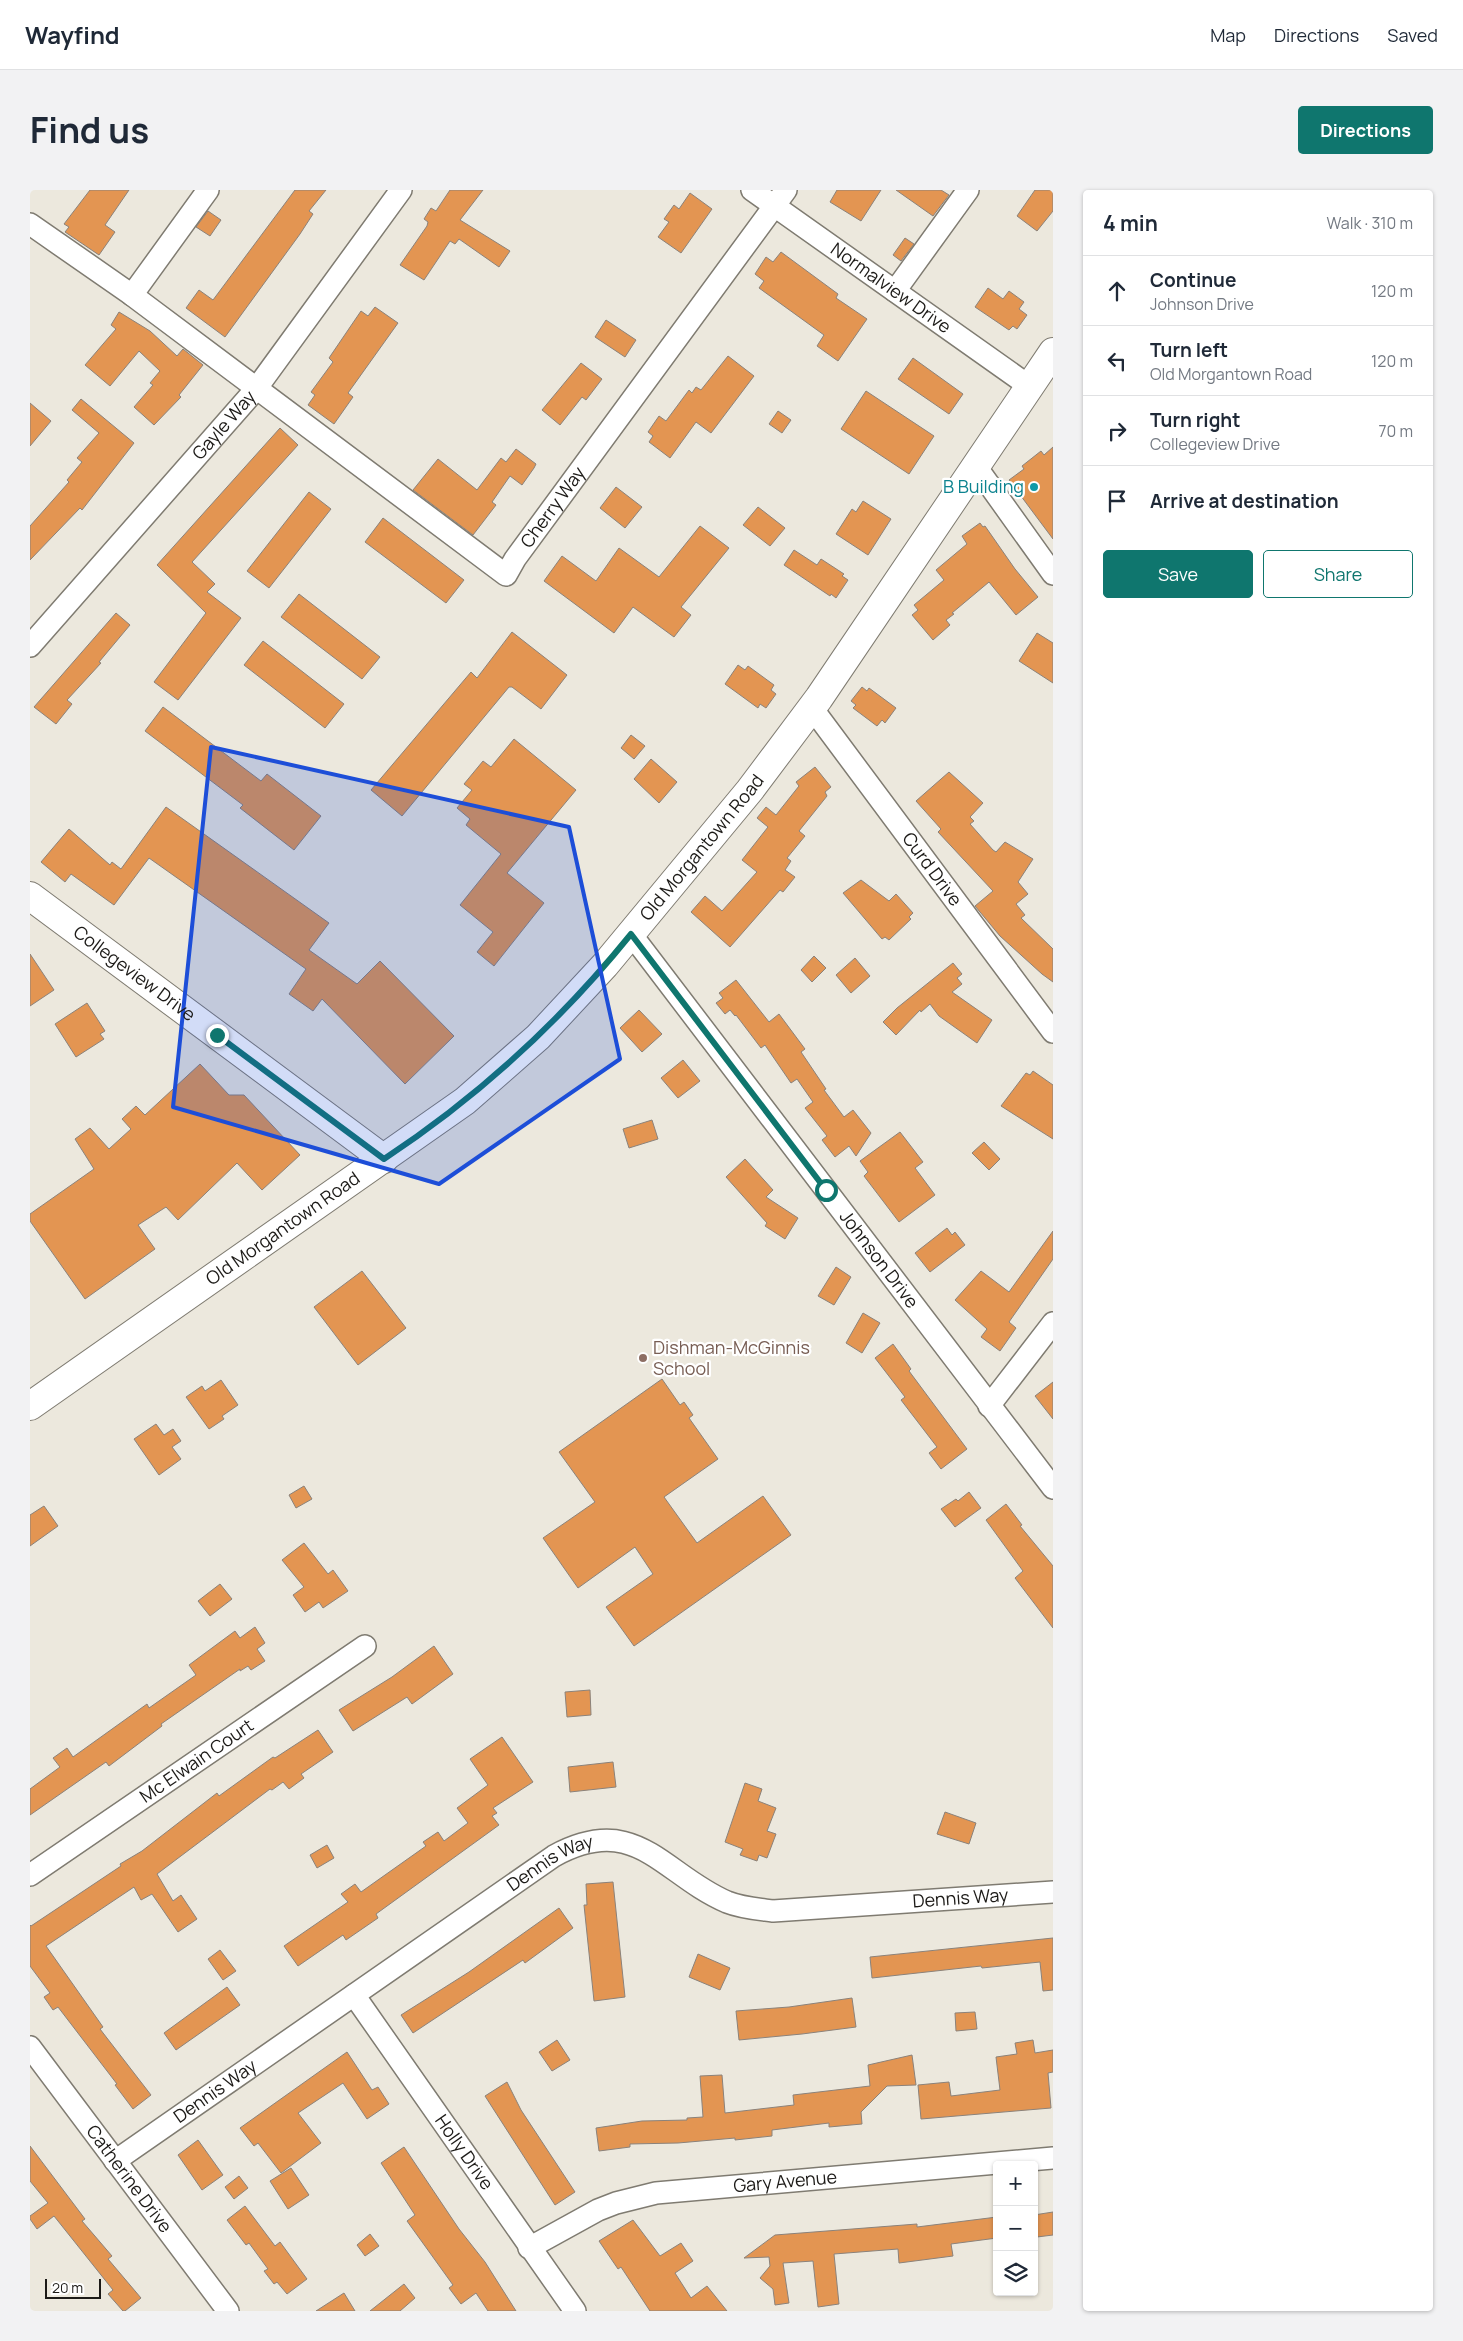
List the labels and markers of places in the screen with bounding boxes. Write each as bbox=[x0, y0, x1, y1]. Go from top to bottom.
place label: B Building bbox=[943, 474, 1024, 498]
marker: B Building bbox=[1028, 481, 1040, 493]
place label: Dishman-McGinnis School bbox=[653, 1335, 810, 1380]
marker: Dishman-McGinnis School bbox=[637, 1352, 649, 1364]

